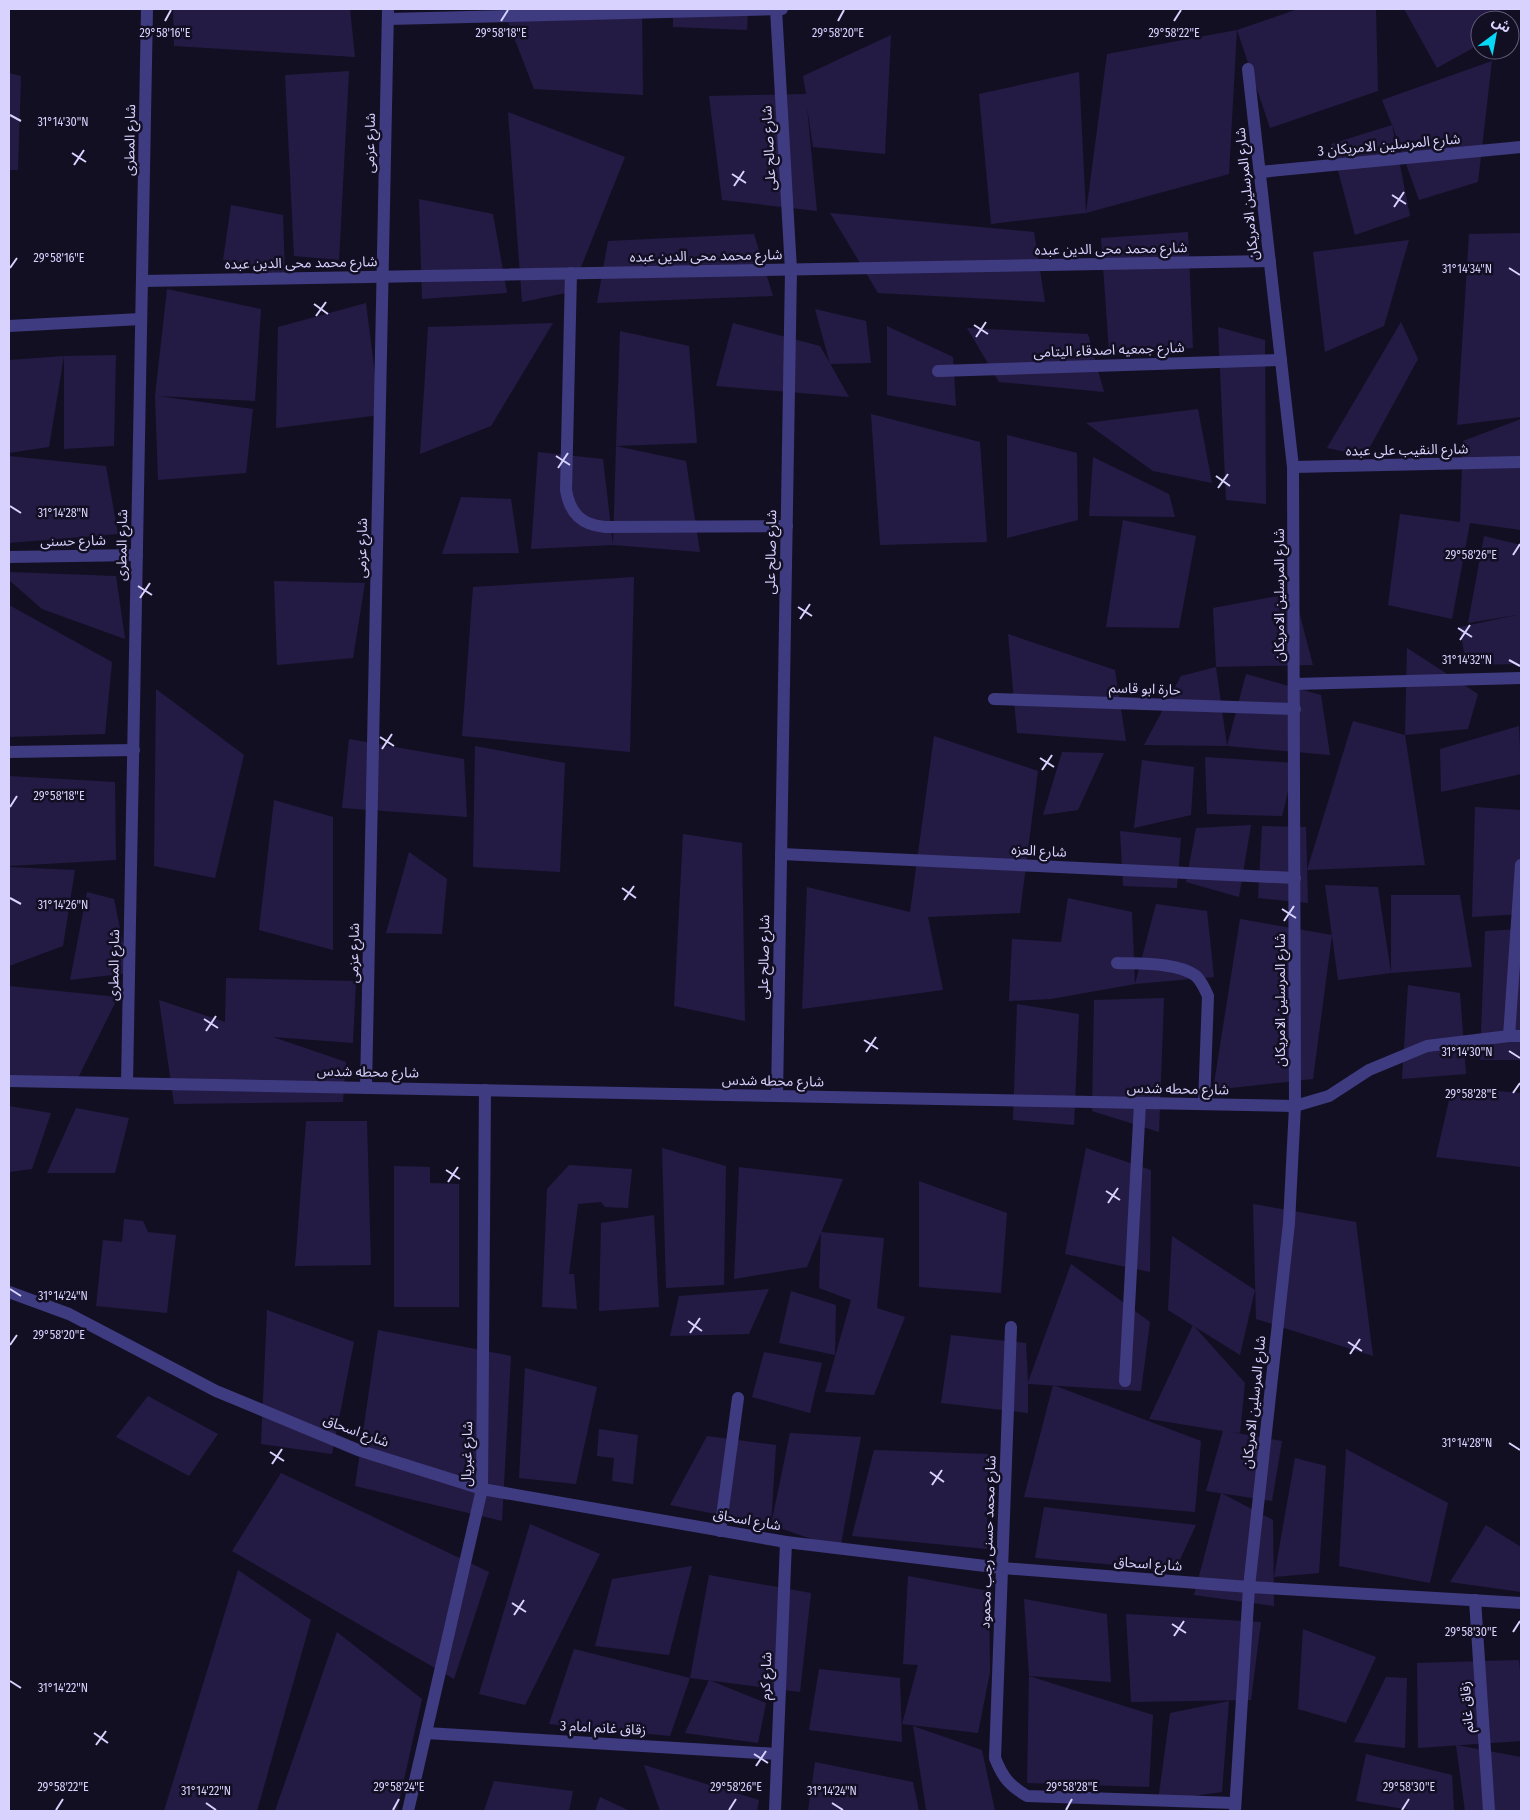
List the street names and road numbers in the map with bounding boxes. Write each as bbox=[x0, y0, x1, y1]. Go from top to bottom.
street label: شارع المطرى bbox=[121, 104, 141, 176]
street label: شارع صالح على bbox=[758, 105, 782, 191]
street label: شارع عزمى bbox=[361, 113, 381, 173]
street label: شارع المرسلين الامريكان bbox=[1232, 126, 1264, 261]
street label: شارع المرسلين الامريكان 3 bbox=[1317, 130, 1461, 162]
street label: شارع محمد محى الدين عبده bbox=[1035, 239, 1187, 261]
street label: شارع محمد محى الدين عبده bbox=[630, 246, 782, 268]
street label: شارع محمد محى الدين عبده bbox=[225, 253, 377, 275]
street label: شارع جمعيه اصدقاء اليتامى bbox=[1033, 339, 1185, 363]
street label: شارع النقيب على عبده bbox=[1345, 440, 1469, 462]
street label: شارع المطرى bbox=[113, 509, 133, 581]
street label: شارع صالح على bbox=[762, 509, 782, 595]
street label: شارع عزمى bbox=[353, 518, 373, 578]
street label: شارع المرسلين الامريكان bbox=[1271, 528, 1290, 662]
street label: شارع حسنى bbox=[40, 532, 106, 552]
street label: حارة ابو قاسم bbox=[1109, 679, 1181, 701]
street label: شارع العزه bbox=[1011, 841, 1067, 863]
street label: شارع صالح على bbox=[755, 914, 775, 1000]
street label: شارع عزمى bbox=[345, 923, 365, 983]
street label: شارع المطرى bbox=[105, 929, 125, 1001]
street label: شارع المرسلين الامريكان bbox=[1272, 933, 1291, 1067]
street label: شارع محطه شدس bbox=[317, 1063, 419, 1083]
street label: شارع محطه شدس bbox=[722, 1072, 824, 1092]
street label: شارع محطه شدس bbox=[1127, 1080, 1229, 1100]
street label: شارع المرسلين الامريكان bbox=[1239, 1335, 1271, 1470]
street label: شارع اسحاق bbox=[320, 1411, 391, 1453]
street label: شارع غبريال bbox=[458, 1421, 478, 1487]
street label: شارع محمد حسنى رجب محمود bbox=[976, 1455, 1002, 1629]
street label: شارع اسحاق bbox=[711, 1506, 782, 1536]
street label: شارع اسحاق bbox=[1113, 1553, 1183, 1577]
street label: شارع كرم bbox=[757, 1652, 777, 1700]
street label: زقاق غانم bbox=[1457, 1680, 1479, 1733]
street label: زقاق غانم امام 3 bbox=[559, 1717, 647, 1741]

